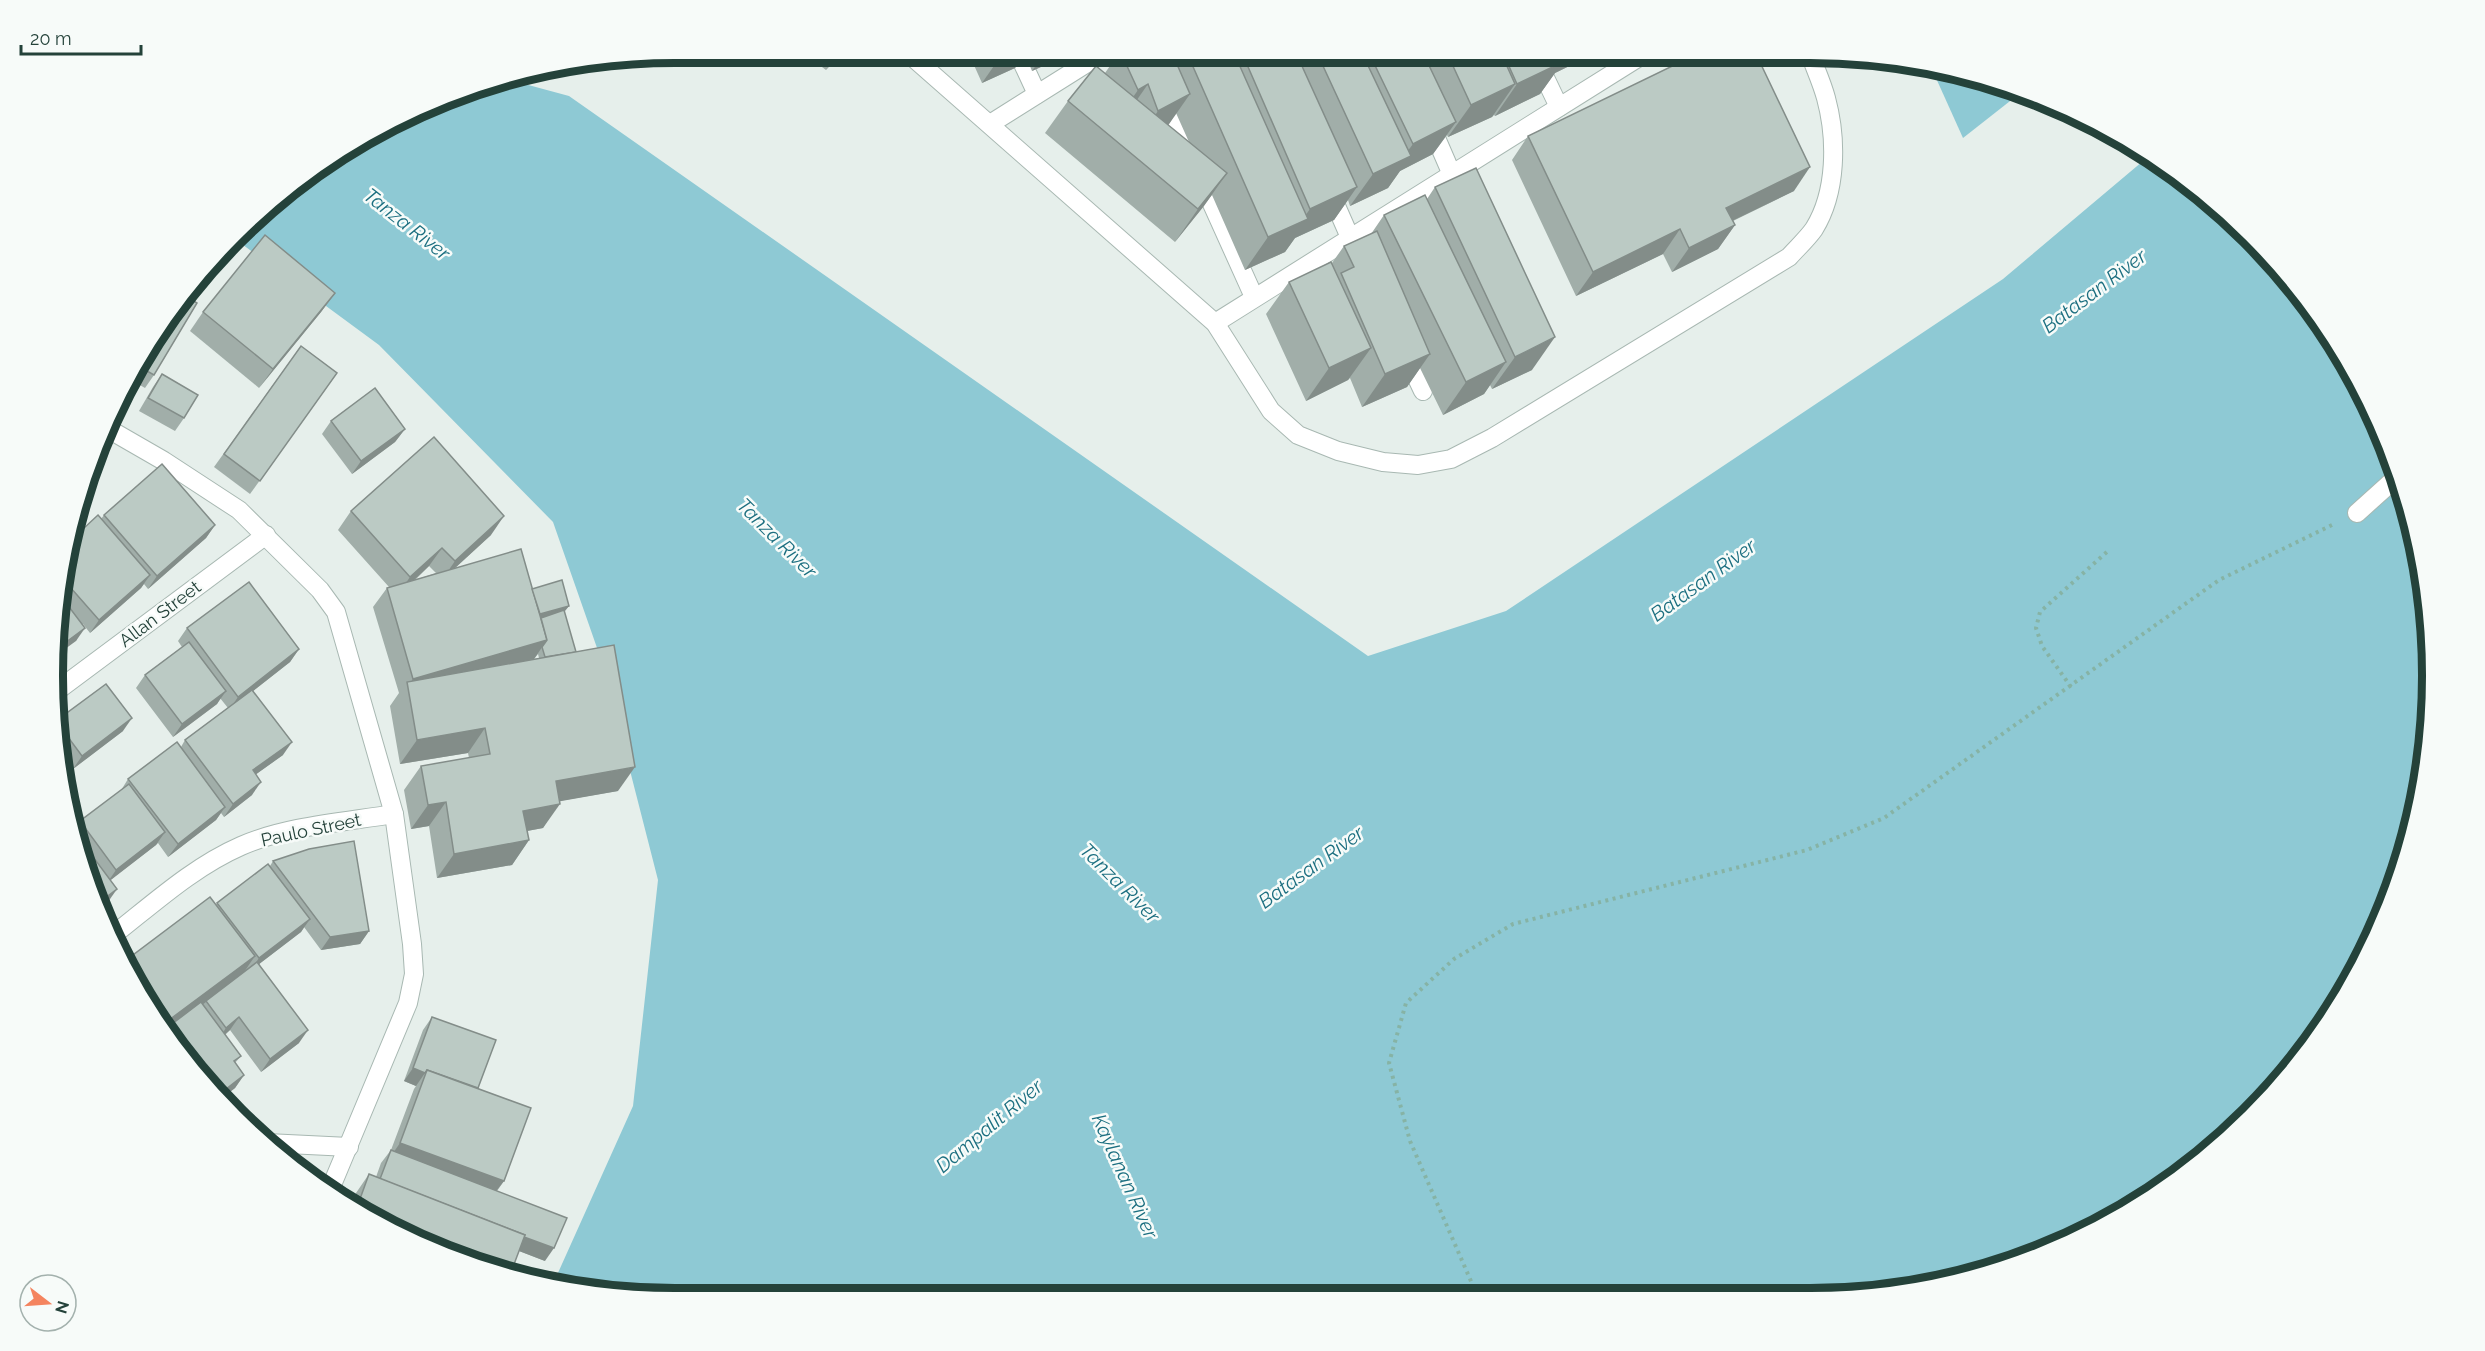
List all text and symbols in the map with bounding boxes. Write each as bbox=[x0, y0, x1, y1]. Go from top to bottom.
scale bar bbox=[21, 18, 141, 56]
text: 20 m bbox=[30, 28, 72, 49]
water label: Tanza River bbox=[359, 183, 456, 266]
water label: Batasan River bbox=[2037, 243, 2152, 338]
water label: Tanza River bbox=[732, 493, 823, 584]
water label: Batasan River bbox=[1646, 533, 1761, 626]
street label: Allan Street bbox=[115, 576, 205, 651]
street label: Paulo Street bbox=[259, 809, 363, 850]
water label: Batasan River bbox=[1254, 820, 1369, 913]
water label: Tanza River bbox=[1075, 838, 1166, 929]
water label: Dampalit River bbox=[931, 1074, 1048, 1178]
water label: Kaylanan River bbox=[1087, 1110, 1164, 1243]
north arrow bbox=[18, 1273, 78, 1333]
text: N bbox=[51, 1299, 73, 1316]

